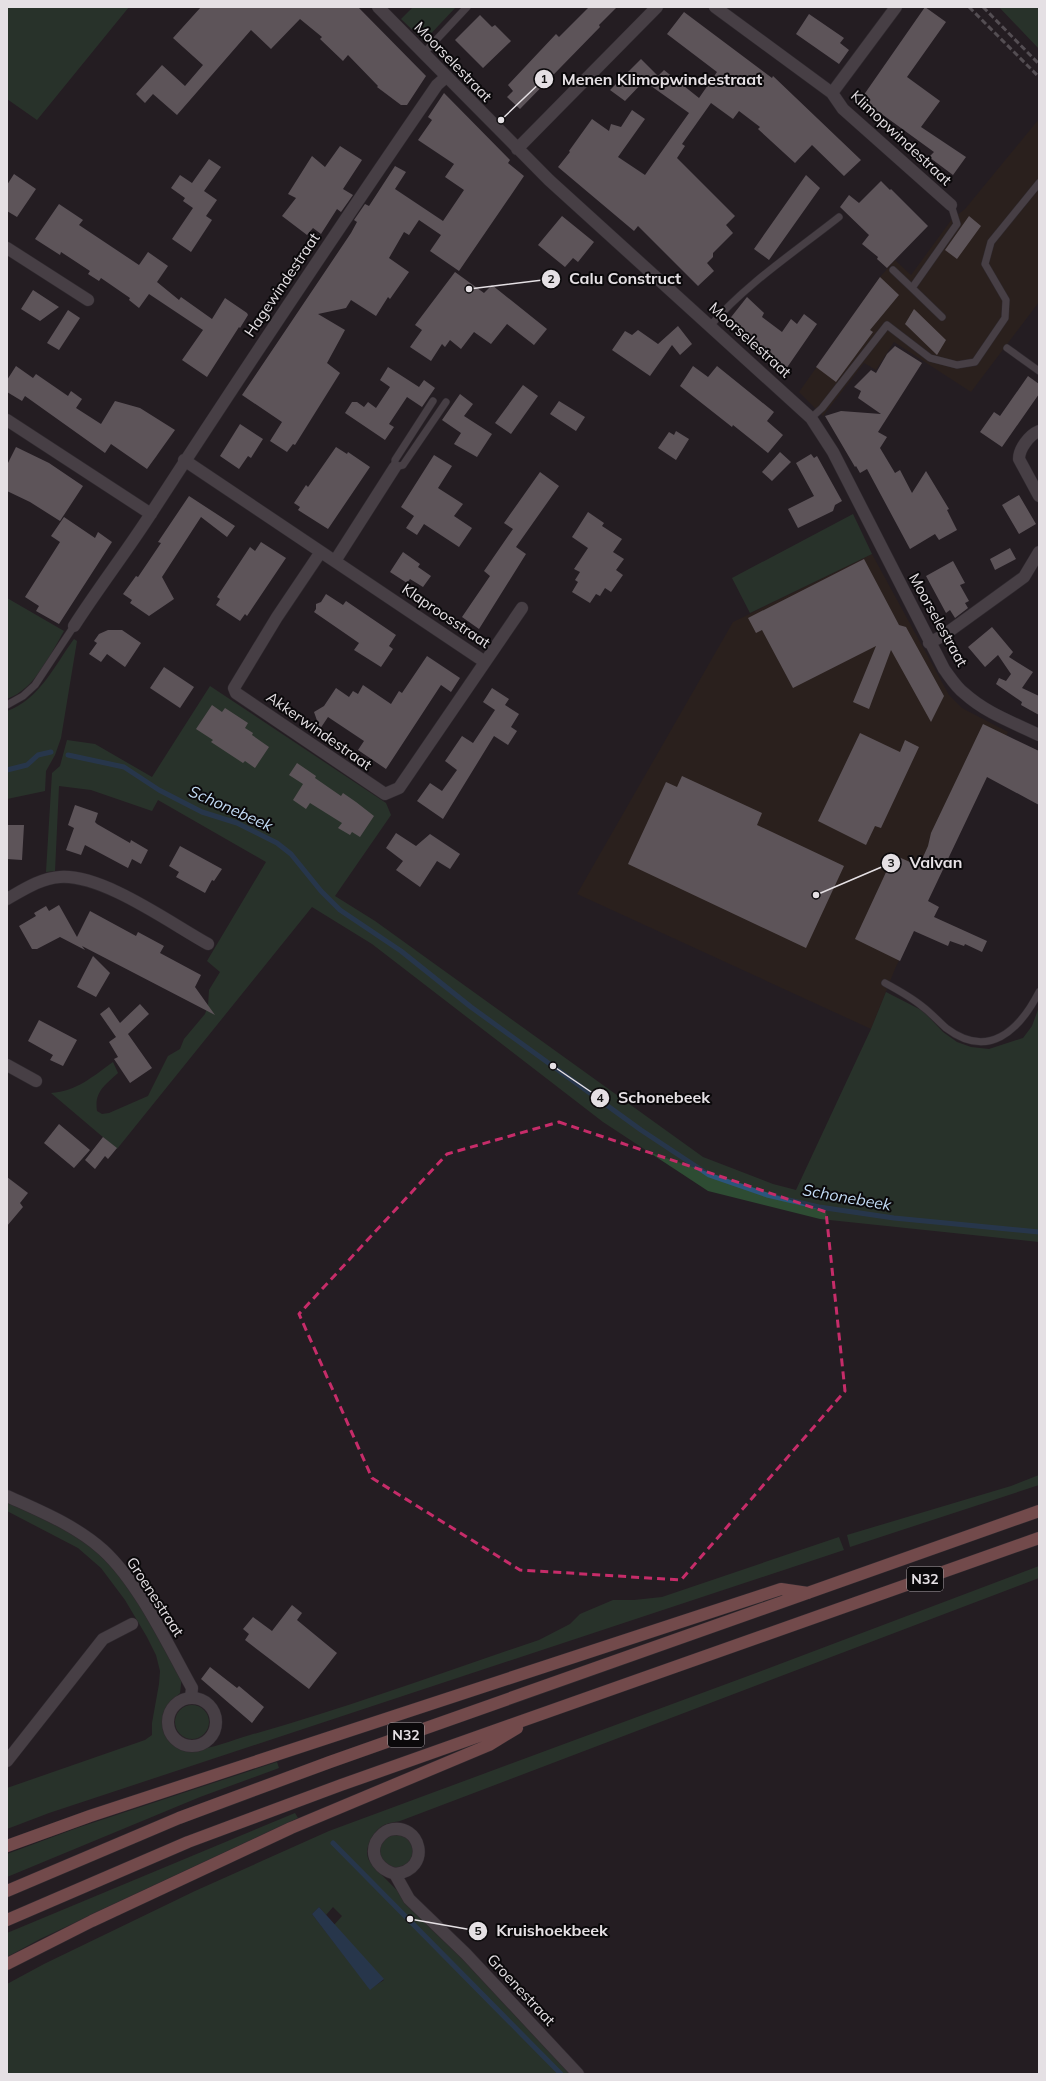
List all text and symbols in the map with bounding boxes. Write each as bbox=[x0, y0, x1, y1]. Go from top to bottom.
street label: Moorselestraat bbox=[410, 18, 496, 106]
callout: Menen Klimopwindestraat bbox=[534, 65, 770, 93]
text: Menen Klimopwindestraat bbox=[562, 69, 762, 89]
text: 1 bbox=[540, 71, 548, 86]
street label: Klimopwindestraat bbox=[847, 86, 956, 189]
street label: Hagewindestraat bbox=[240, 229, 323, 340]
callout: Calu Construct bbox=[541, 265, 689, 293]
text: Calu Construct bbox=[569, 268, 681, 288]
text: 2 bbox=[547, 271, 555, 286]
street label: Moorselestraat bbox=[705, 298, 795, 381]
street label: Moorselestraat bbox=[905, 570, 972, 670]
street label: Klaproosstraat bbox=[399, 579, 494, 652]
street label: Akkerwindestraat bbox=[263, 687, 376, 774]
water label: Schonebeek bbox=[186, 781, 277, 836]
callout: Valvan bbox=[881, 849, 970, 877]
text: Valvan bbox=[909, 852, 962, 872]
text: 3 bbox=[887, 855, 895, 870]
callout: Schonebeek bbox=[590, 1084, 719, 1112]
text: Schonebeek bbox=[618, 1087, 711, 1107]
text: 4 bbox=[596, 1090, 604, 1105]
water label: Schonebeek bbox=[801, 1179, 894, 1215]
street label: Groenestraat bbox=[123, 1553, 188, 1640]
road number: N32 bbox=[907, 1567, 943, 1591]
road number: N32 bbox=[388, 1723, 424, 1747]
callout: Kruishoekbeek bbox=[468, 1917, 616, 1945]
text: Kruishoekbeek bbox=[496, 1920, 609, 1940]
text: 5 bbox=[474, 1923, 482, 1938]
street label: Groenestraat bbox=[483, 1950, 559, 2030]

